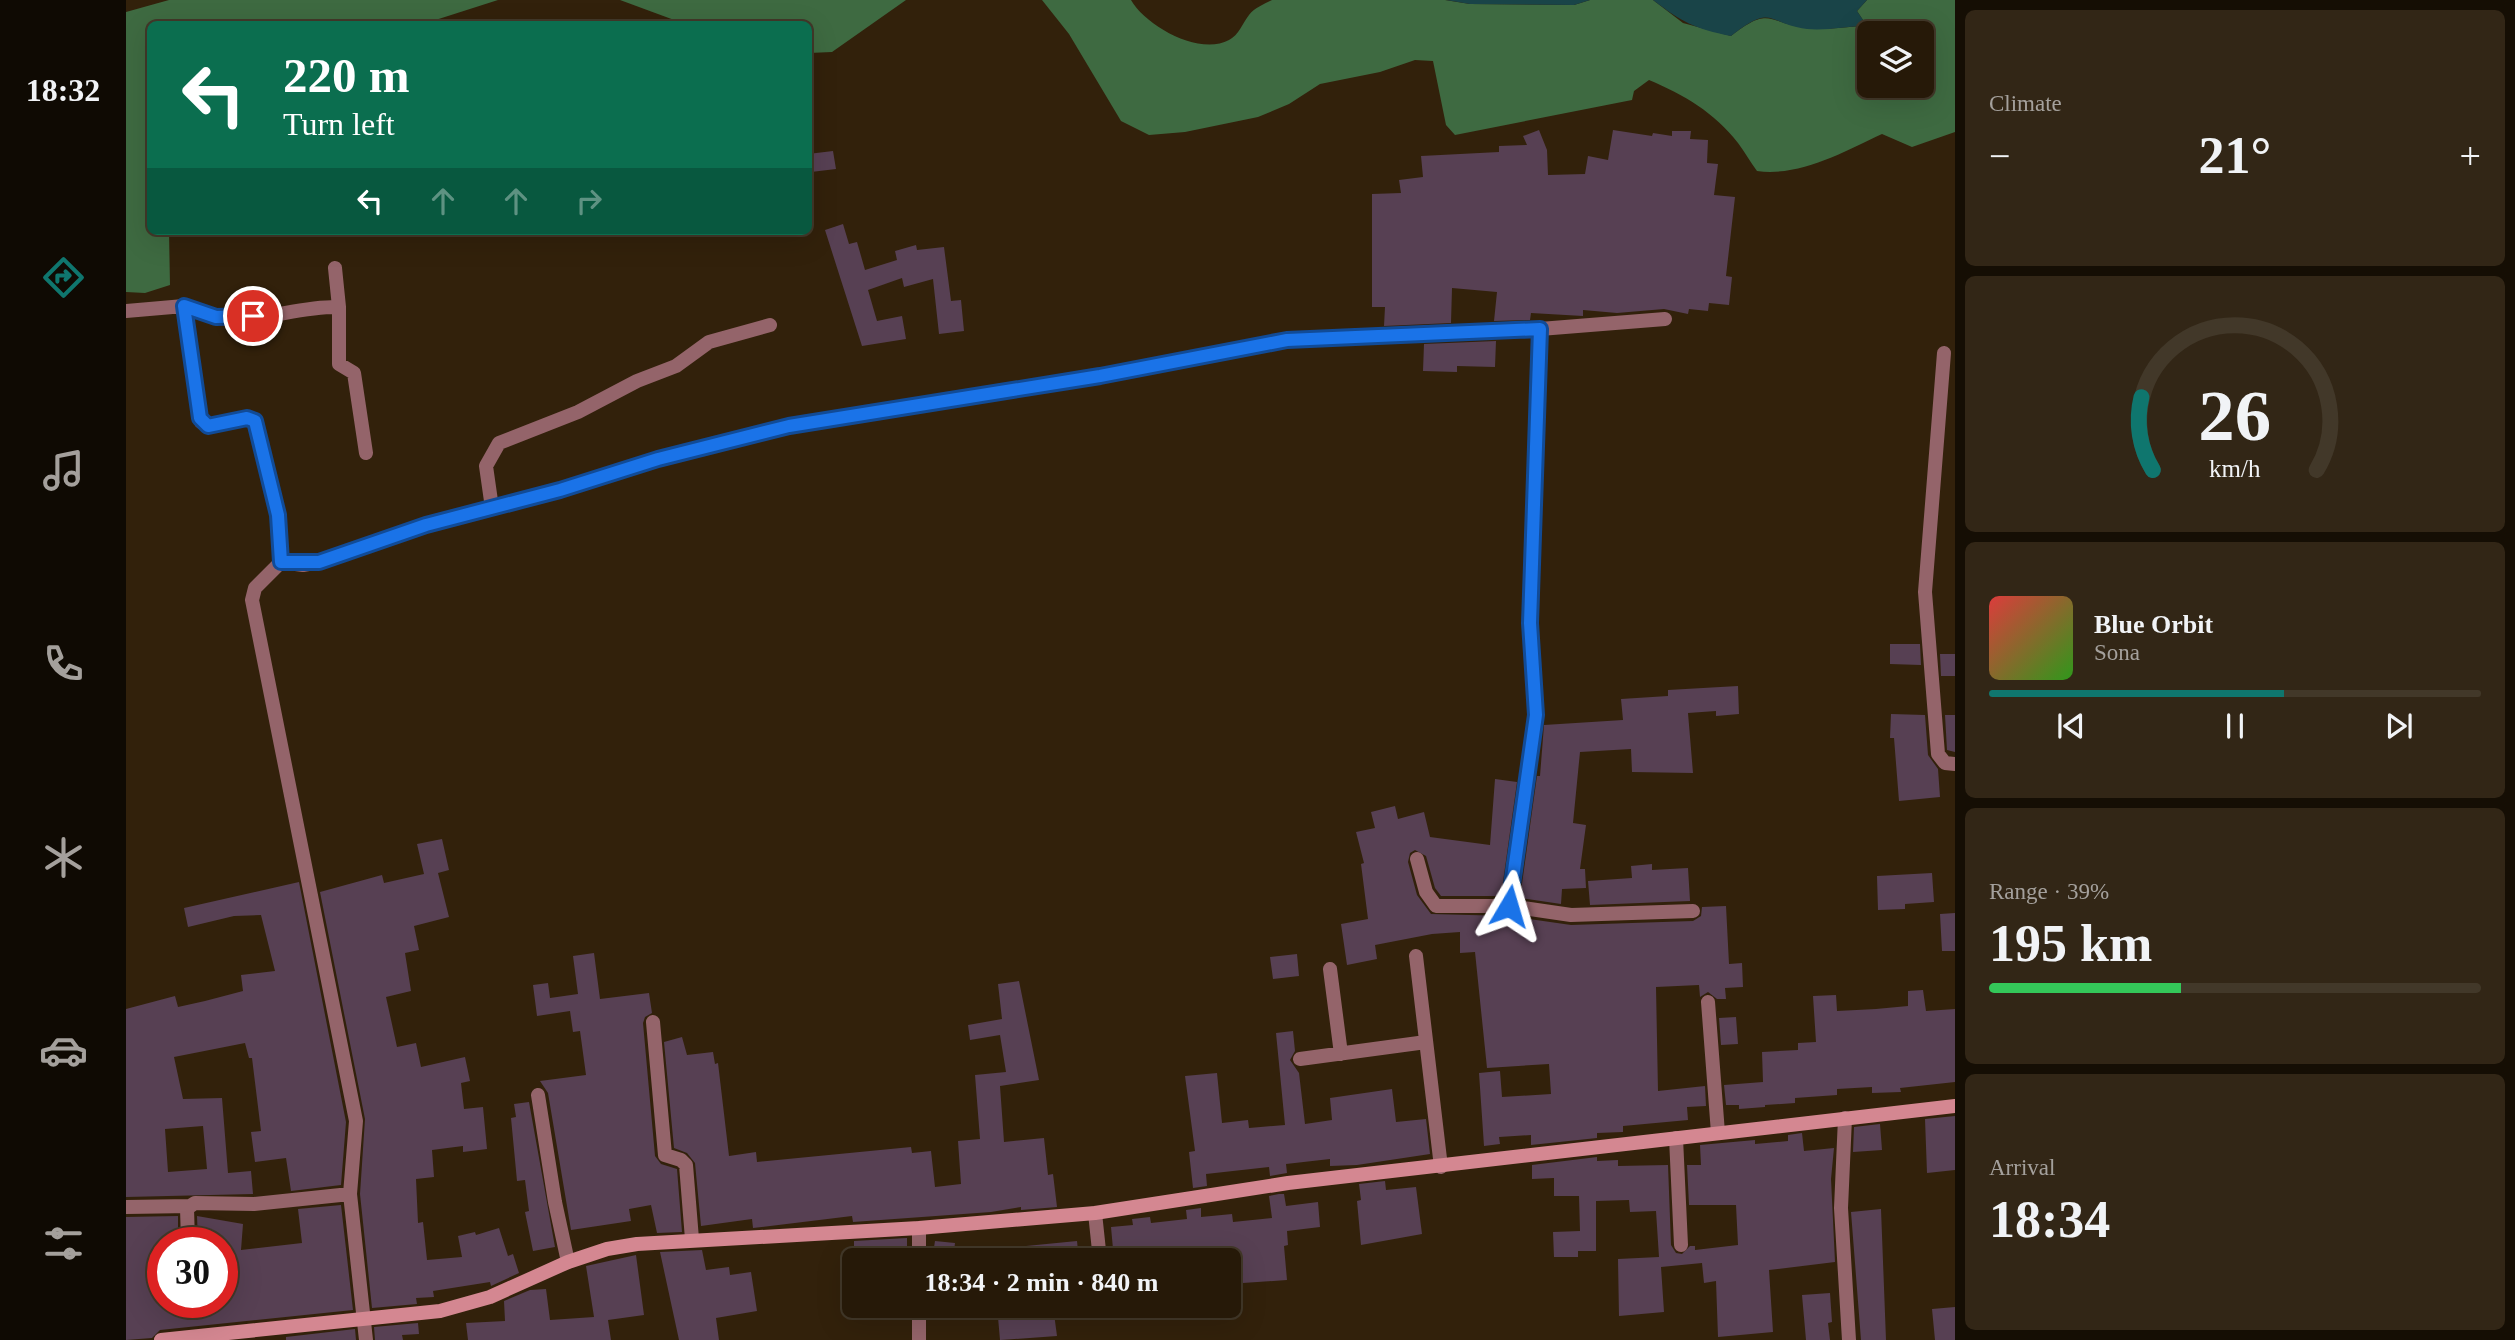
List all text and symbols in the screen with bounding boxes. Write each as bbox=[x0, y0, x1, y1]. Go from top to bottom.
map controls bbox=[1857, 21, 1934, 98]
button: layers bbox=[1857, 21, 1934, 98]
text: 220 m bbox=[283, 48, 410, 103]
icon: left bbox=[168, 49, 259, 140]
text: 18:32 bbox=[26, 72, 100, 108]
text: Climate bbox=[1989, 91, 2062, 116]
text: Turn left bbox=[283, 106, 395, 142]
text: 21° bbox=[2199, 127, 2271, 184]
text: − bbox=[1989, 135, 2010, 177]
text: + bbox=[2460, 135, 2481, 177]
icon: left bbox=[351, 182, 389, 220]
icon: ahead bbox=[424, 182, 462, 220]
icon: ahead bbox=[497, 182, 535, 220]
icon: right bbox=[570, 182, 608, 220]
icon: directions bbox=[39, 253, 88, 302]
pin bbox=[223, 286, 283, 346]
icon: arrive bbox=[234, 297, 272, 335]
text: 26 bbox=[2199, 375, 2271, 456]
icon: music bbox=[39, 446, 88, 495]
text: km/h bbox=[2209, 455, 2261, 482]
text: Blue Orbit bbox=[2094, 610, 2213, 639]
icon: phone bbox=[39, 639, 88, 688]
text: Sona bbox=[2094, 640, 2140, 665]
icon: previous bbox=[2052, 707, 2090, 745]
icon: pause bbox=[2216, 707, 2254, 745]
icon: next bbox=[2380, 707, 2418, 745]
icon: climate bbox=[39, 833, 88, 882]
position arrow bbox=[1472, 869, 1546, 943]
text: Range · 39% bbox=[1989, 879, 2109, 904]
text: 195 km bbox=[1989, 915, 2152, 972]
icon: car bbox=[39, 1026, 88, 1075]
text: Arrival bbox=[1989, 1155, 2055, 1180]
text: 18:34 bbox=[1989, 1191, 2110, 1248]
icon: filters bbox=[39, 1219, 88, 1268]
speed limit sign: 30 bbox=[147, 1227, 238, 1318]
text: 18:34 · 2 min · 840 m bbox=[925, 1268, 1159, 1297]

